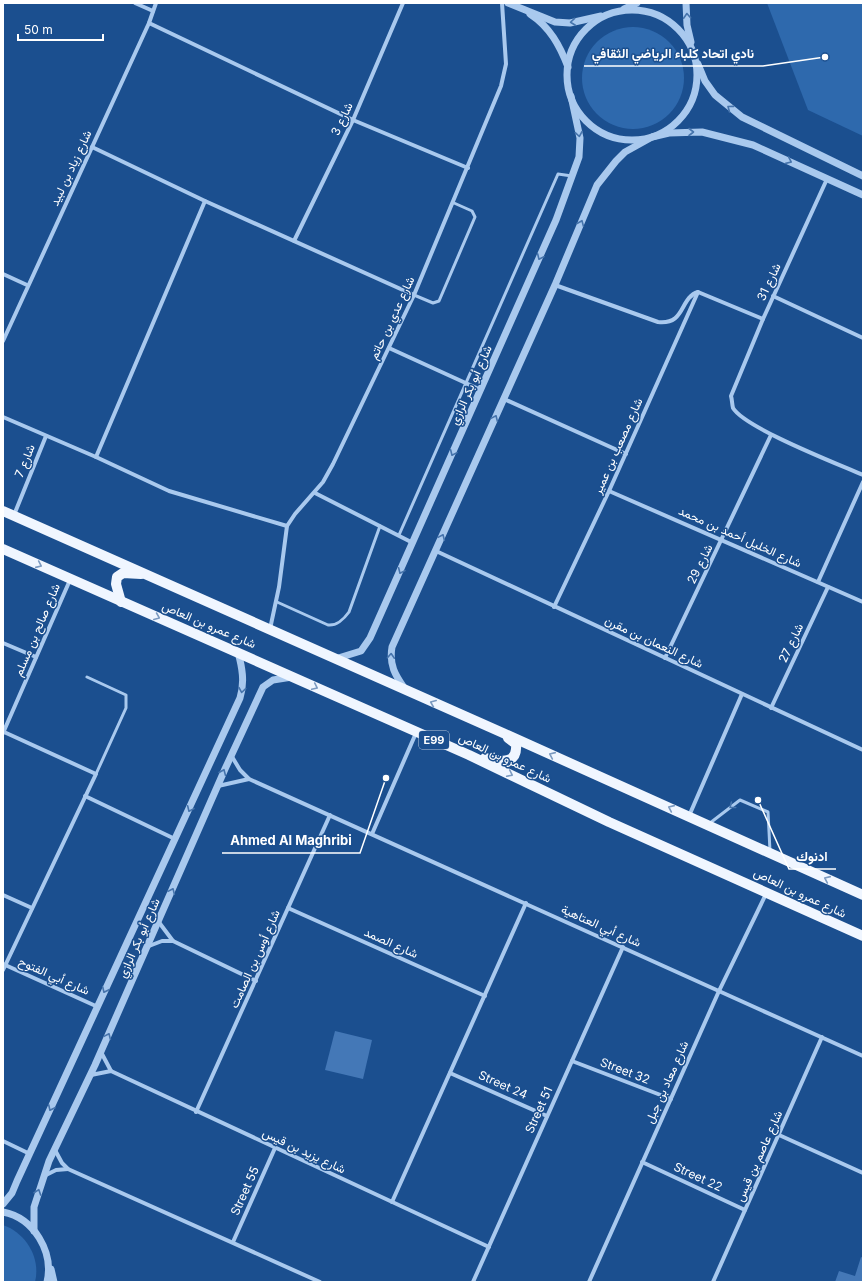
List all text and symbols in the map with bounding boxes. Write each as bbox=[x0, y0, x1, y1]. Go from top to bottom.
one-way arrow bbox=[682, 13, 691, 19]
scale bar bbox=[18, 16, 103, 42]
one-way arrow bbox=[570, 17, 576, 26]
text: 50 m bbox=[24, 22, 53, 37]
callout: نادي اتحاد كلباء الرياضي الثقافي bbox=[584, 41, 763, 66]
text: نادي اتحاد كلباء الرياضي الثقافي bbox=[592, 45, 754, 64]
street label: شارع 3 bbox=[327, 100, 358, 139]
one-way arrow bbox=[727, 106, 734, 113]
street label: شارع زياد بن لبيد bbox=[47, 128, 96, 209]
one-way arrow bbox=[688, 128, 694, 136]
one-way arrow bbox=[574, 131, 582, 137]
one-way arrow bbox=[785, 156, 792, 164]
one-way arrow bbox=[576, 219, 584, 226]
one-way arrow bbox=[536, 253, 544, 260]
street label: شارع 31 bbox=[753, 261, 786, 304]
street label: شارع عدي بن حاتم bbox=[366, 274, 420, 363]
street label: شارع أبو بكر الرازي bbox=[446, 343, 498, 428]
street label: شارع مصعب بن عمير bbox=[589, 395, 647, 498]
one-way arrow bbox=[490, 415, 498, 422]
street label: شارع 7 bbox=[11, 442, 40, 480]
one-way arrow bbox=[450, 448, 458, 456]
street label: شارع الخليل أحمد بن محمد bbox=[676, 503, 804, 572]
one-way arrow bbox=[437, 534, 445, 542]
street label: شارع 29 bbox=[684, 541, 717, 587]
one-way arrow bbox=[34, 560, 42, 568]
one-way arrow bbox=[397, 568, 405, 575]
street label: شارع صالح بن مسلم bbox=[10, 581, 65, 679]
street label: شارع عمرو بن العاص bbox=[159, 598, 258, 653]
street label: شارع النعمان بن مقرن bbox=[602, 612, 706, 673]
one-way arrow bbox=[154, 613, 161, 621]
street label: شارع 27 bbox=[775, 621, 808, 666]
one-way arrow bbox=[387, 653, 396, 659]
one-way arrow bbox=[310, 682, 318, 690]
one-way arrow bbox=[238, 687, 247, 693]
one-way arrow bbox=[430, 699, 437, 707]
street label: شارع عمرو بن العاص bbox=[456, 729, 554, 787]
road number: E99 bbox=[419, 731, 449, 749]
one-way arrow bbox=[549, 752, 557, 760]
one-way arrow bbox=[219, 768, 227, 775]
one-way arrow bbox=[506, 769, 513, 777]
one-way arrow bbox=[729, 802, 736, 809]
one-way arrow bbox=[187, 805, 195, 812]
one-way arrow bbox=[667, 805, 675, 813]
callout: Ahmed Al Maghribi bbox=[222, 828, 360, 853]
text: Ahmed Al Maghribi bbox=[230, 832, 352, 848]
callout: ادنوك bbox=[789, 844, 836, 869]
text: ادنوك bbox=[796, 848, 828, 865]
street label: شارع عمرو بن العاص bbox=[751, 864, 849, 922]
one-way arrow bbox=[824, 876, 832, 884]
one-way arrow bbox=[167, 887, 175, 894]
street label: شارع أبو بكر الرازي bbox=[114, 896, 166, 981]
street label: شارع أبي العتاهية bbox=[558, 901, 643, 953]
street label: شارع أوس بن الصامت bbox=[226, 907, 285, 1011]
street label: شارع الصمد bbox=[361, 924, 420, 963]
street label: شارع أبي الفتوح bbox=[15, 953, 92, 1001]
one-way arrow bbox=[102, 986, 110, 994]
one-way arrow bbox=[103, 1032, 111, 1040]
street label: شارع معاد بن جبل bbox=[642, 1038, 693, 1126]
street label: Street 32 bbox=[598, 1054, 652, 1087]
street label: Street 24 bbox=[476, 1067, 530, 1102]
street label: Street 51 bbox=[522, 1084, 555, 1135]
one-way arrow bbox=[48, 1104, 56, 1111]
street label: شارع عاصم بن قيس bbox=[732, 1108, 787, 1205]
street label: شارع يزيد بن قيس bbox=[259, 1125, 348, 1178]
street label: Street 22 bbox=[672, 1159, 725, 1194]
street label: Street 55 bbox=[227, 1164, 262, 1218]
one-way arrow bbox=[33, 1189, 41, 1196]

